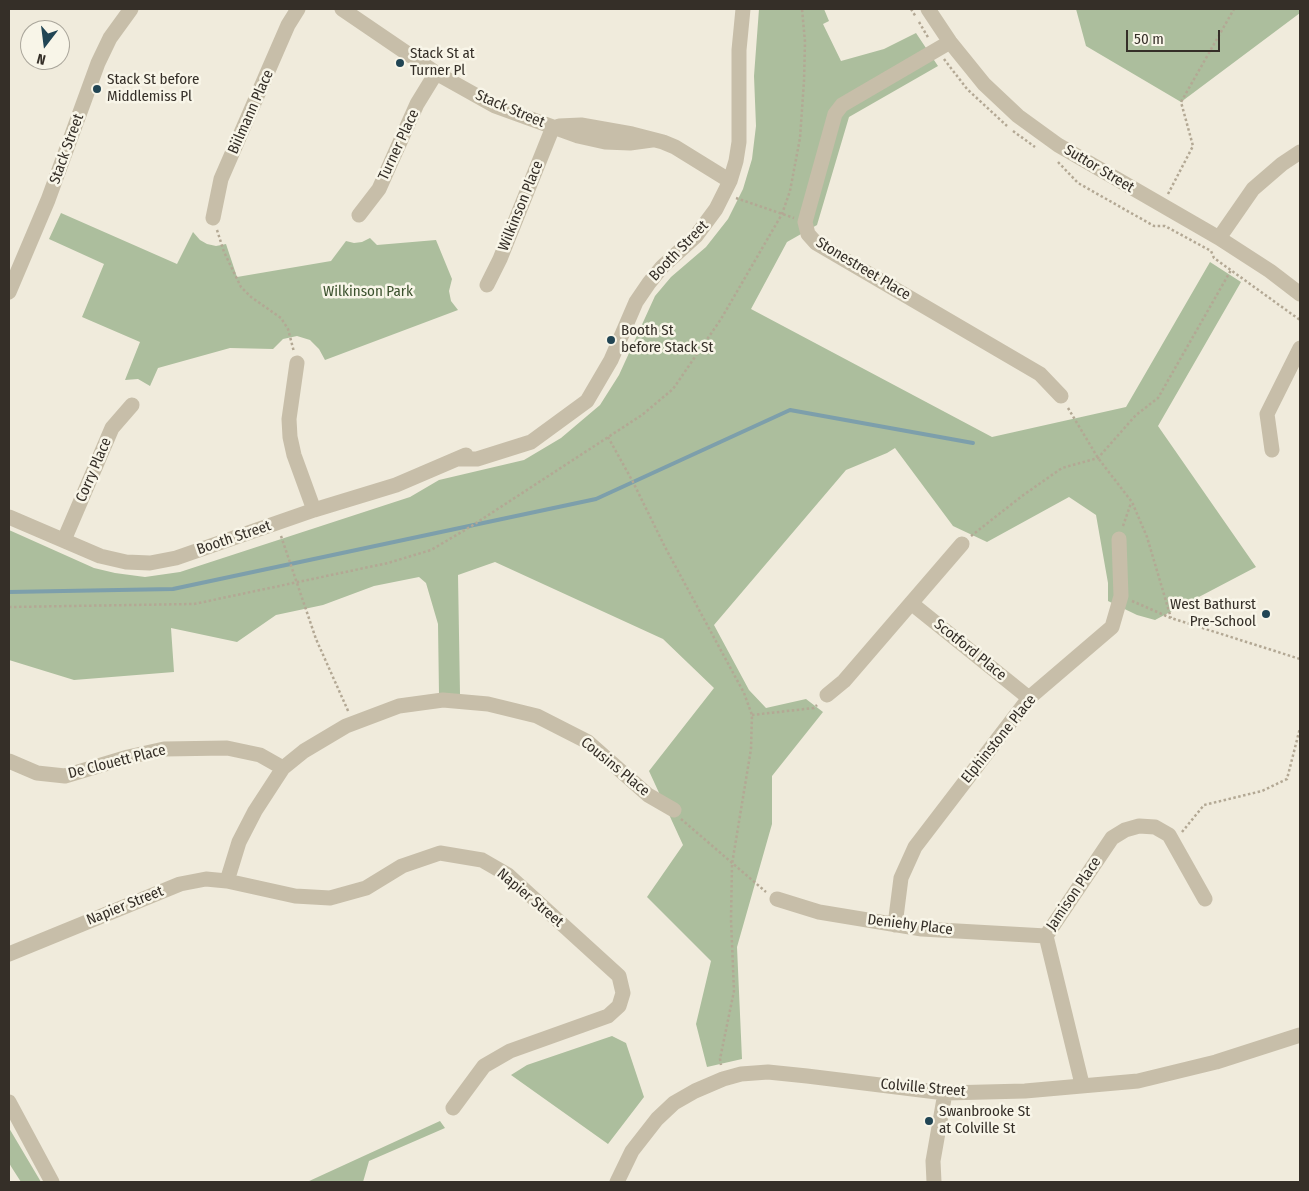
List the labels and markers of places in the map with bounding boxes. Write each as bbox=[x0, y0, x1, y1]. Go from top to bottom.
place label: Stack St at Turner Pl bbox=[410, 45, 475, 80]
marker: Stack St at Turner Pl bbox=[394, 57, 406, 69]
place label: Stack St before Middlemiss Pl bbox=[107, 71, 199, 106]
marker: Stack St before Middlemiss Pl bbox=[91, 83, 103, 95]
place label: Booth St before Stack St bbox=[621, 322, 713, 357]
marker: Booth St before Stack St bbox=[605, 334, 617, 346]
place label: West Bathurst Pre-School bbox=[1170, 596, 1256, 631]
marker: West Bathurst Pre-School bbox=[1260, 608, 1272, 620]
place label: Swanbrooke St at Colville St bbox=[939, 1103, 1030, 1138]
marker: Swanbrooke St at Colville St bbox=[923, 1115, 935, 1127]

